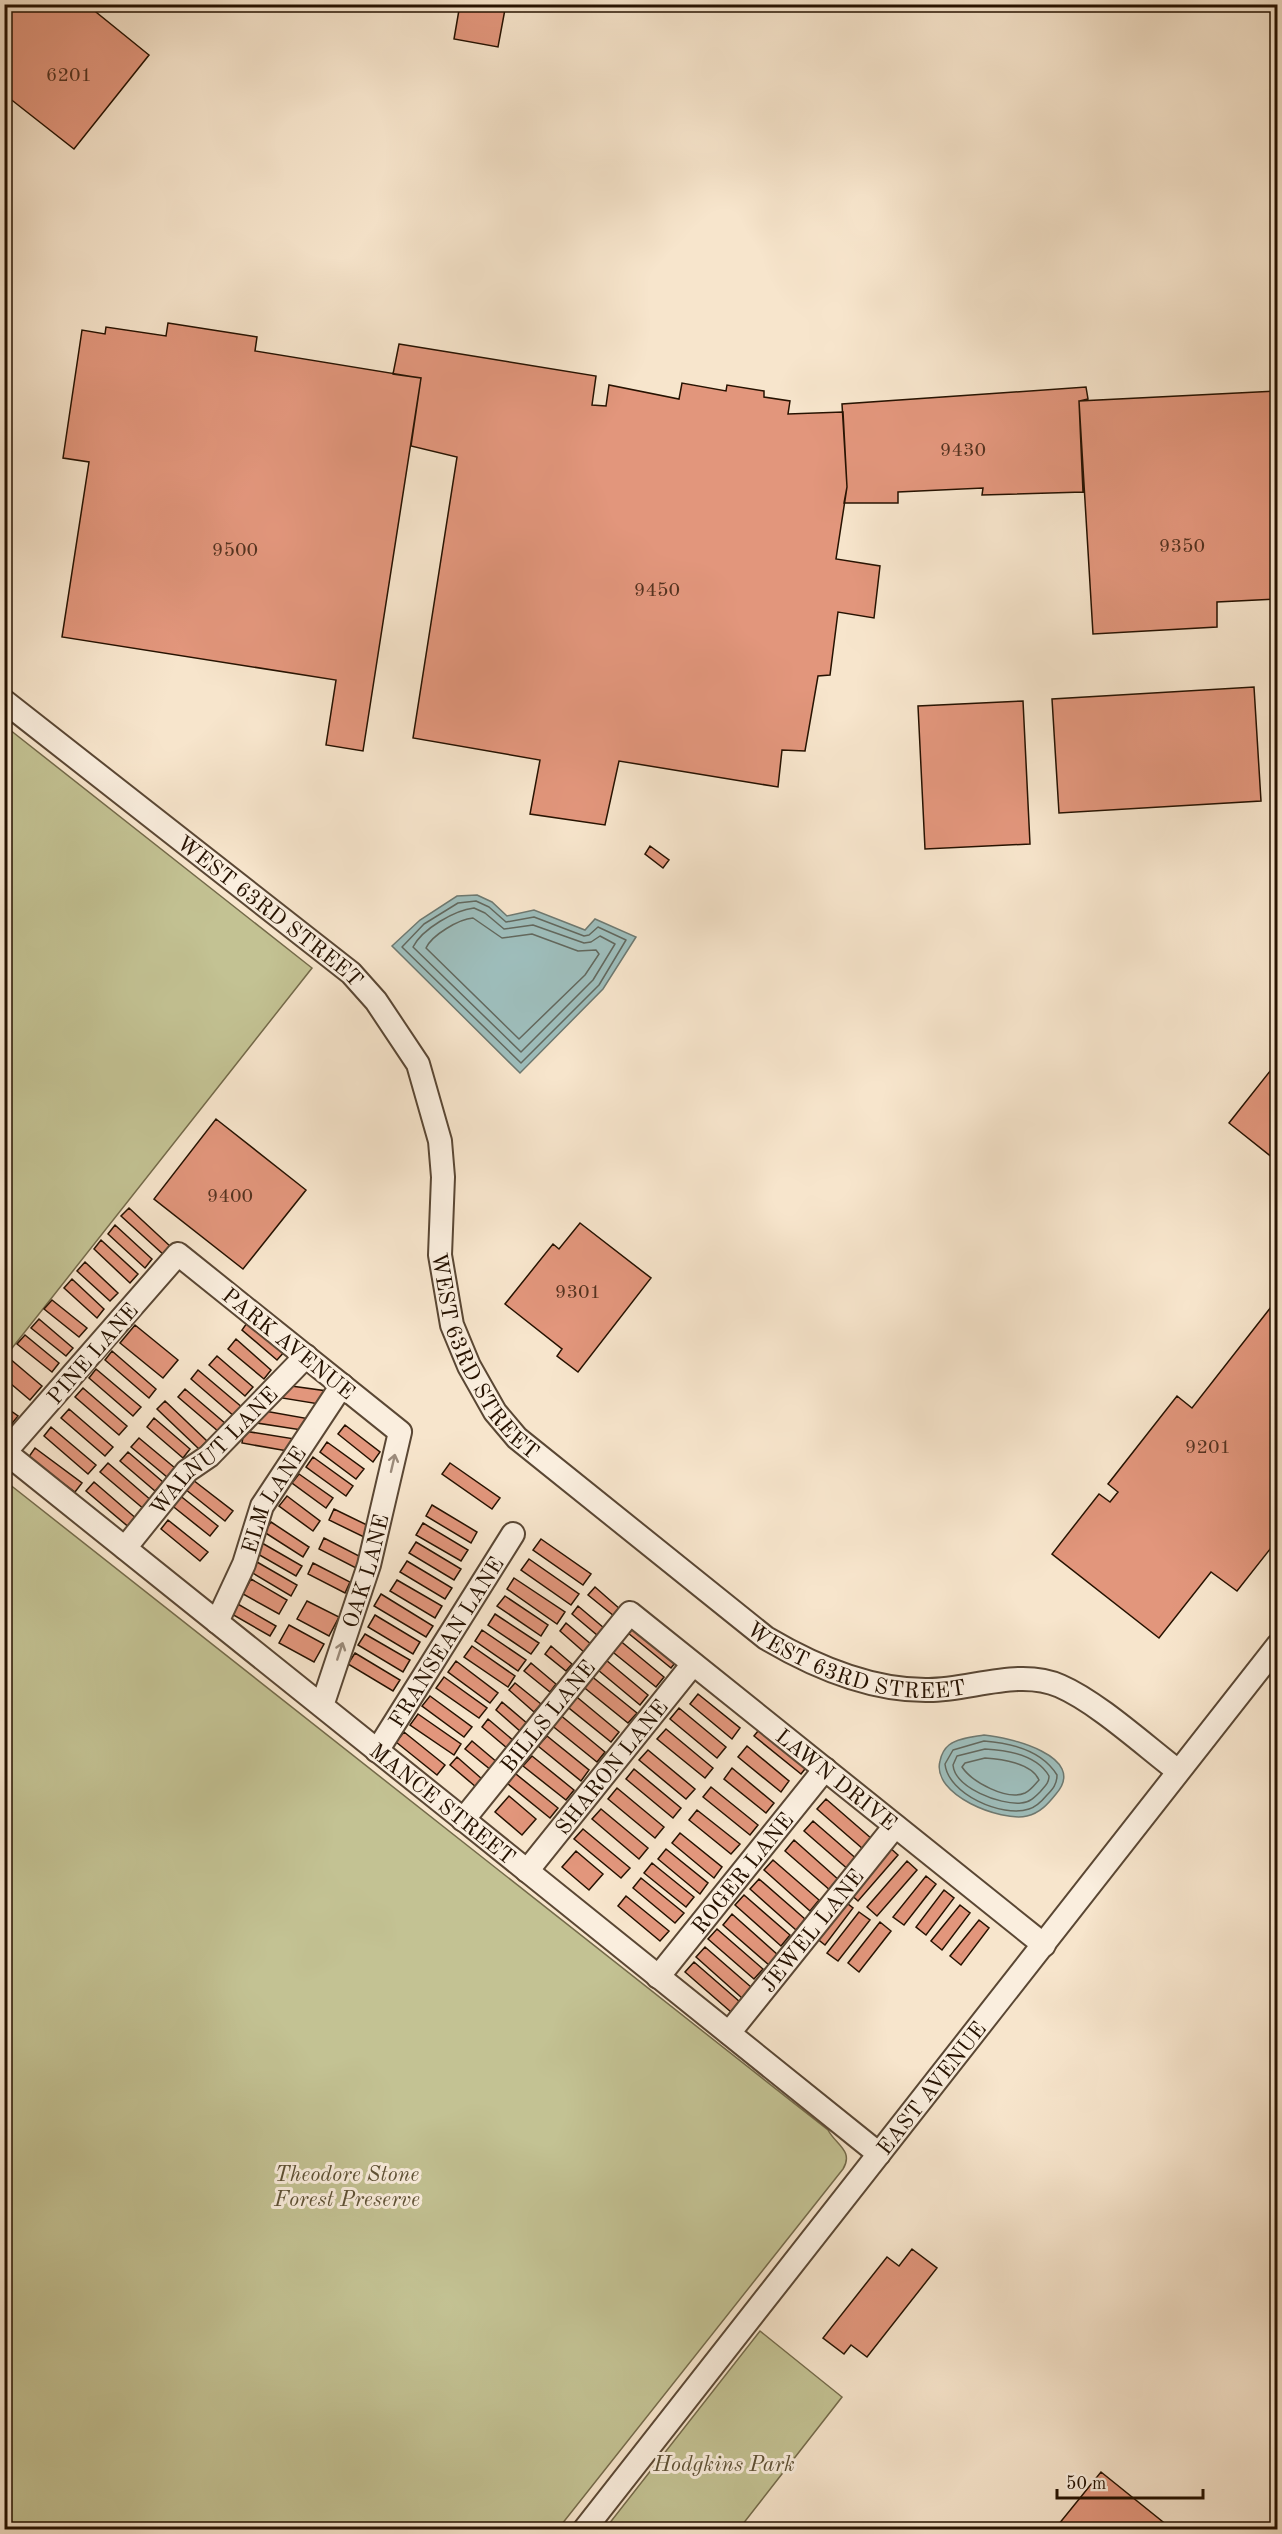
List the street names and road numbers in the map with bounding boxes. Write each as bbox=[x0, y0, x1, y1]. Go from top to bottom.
street label: WEST 63RD STREET bbox=[172, 832, 366, 991]
street label: WEST 63RD STREET bbox=[427, 1251, 542, 1464]
street label: PARK AVENUE bbox=[217, 1285, 358, 1405]
street label: PINE LANE bbox=[44, 1300, 143, 1409]
street label: WALNUT LANE bbox=[147, 1383, 283, 1520]
street label: ELM LANE bbox=[239, 1443, 311, 1556]
street label: OAK LANE bbox=[340, 1512, 393, 1631]
street label: FRANSEAN LANE bbox=[386, 1554, 509, 1732]
street label: WEST 63RD STREET bbox=[742, 1618, 967, 1703]
street label: BILLS LANE bbox=[497, 1657, 600, 1777]
street label: SHARON LANE bbox=[552, 1696, 673, 1839]
street label: LAWN DRIVE bbox=[771, 1725, 900, 1835]
street label: MANCE STREET bbox=[365, 1740, 519, 1869]
street label: ROGER LANE bbox=[689, 1809, 798, 1938]
street label: JEWEL LANE bbox=[758, 1866, 869, 1997]
street label: EAST AVENUE bbox=[874, 2018, 991, 2160]

